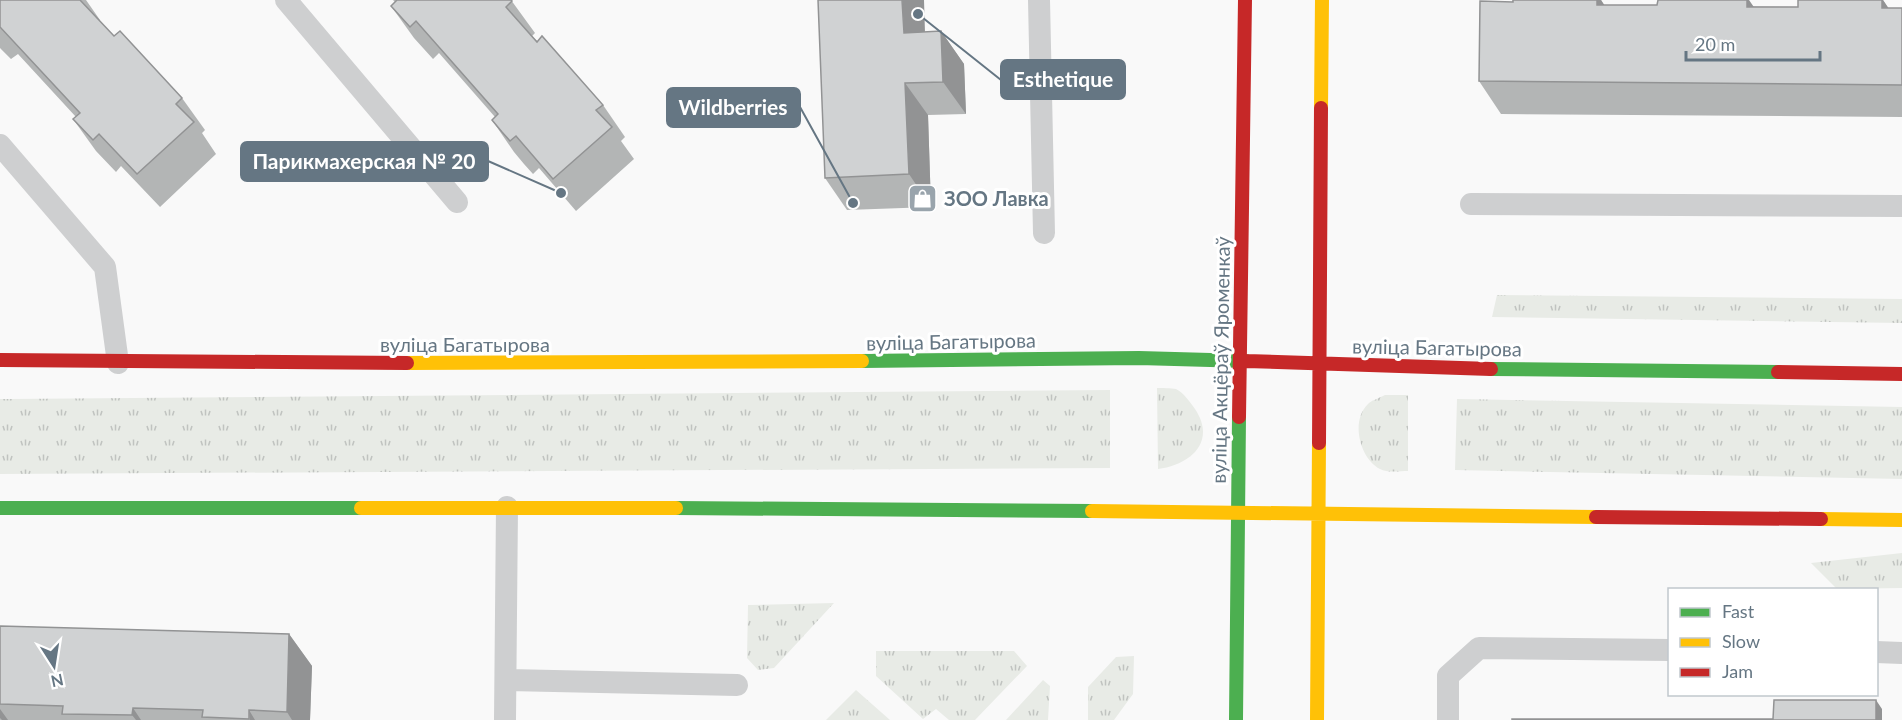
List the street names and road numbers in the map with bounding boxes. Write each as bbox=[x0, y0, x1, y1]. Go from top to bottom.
street label: вуліца Акцёраў Яроменкаў bbox=[1206, 235, 1234, 484]
street label: вуліца Багатырова bbox=[866, 328, 1036, 354]
street label: вуліца Багатырова bbox=[380, 332, 550, 356]
street label: вуліца Багатырова bbox=[1352, 334, 1522, 360]

